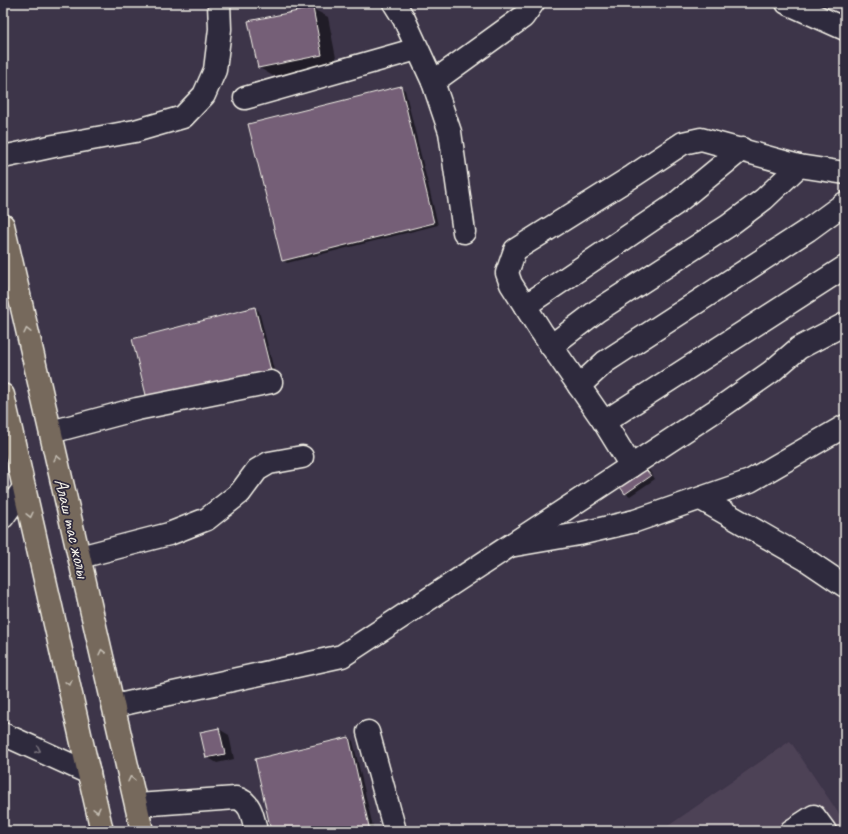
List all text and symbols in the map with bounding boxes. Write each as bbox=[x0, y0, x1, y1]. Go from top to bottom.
one-way arrow bbox=[24, 328, 32, 334]
one-way arrow bbox=[53, 454, 61, 461]
street label: Алаш тас жолы bbox=[49, 476, 96, 582]
one-way arrow bbox=[26, 512, 34, 518]
one-way arrow bbox=[98, 649, 107, 656]
one-way arrow bbox=[64, 680, 72, 686]
one-way arrow bbox=[34, 745, 42, 753]
one-way arrow bbox=[127, 776, 135, 782]
one-way arrow bbox=[93, 806, 101, 813]

